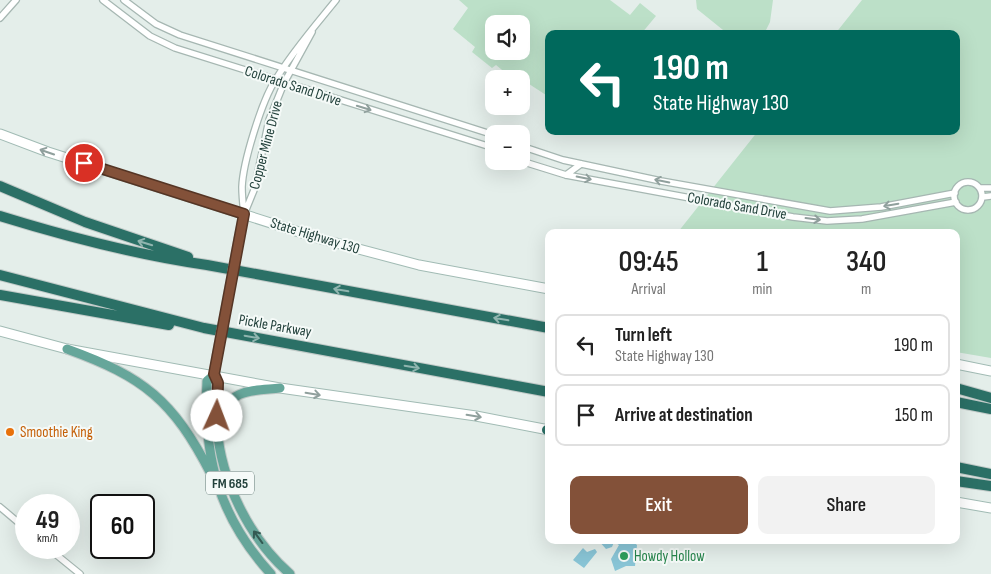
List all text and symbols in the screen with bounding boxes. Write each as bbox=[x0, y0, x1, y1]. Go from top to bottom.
map controls bbox=[485, 15, 530, 170]
button: sound bbox=[485, 15, 530, 60]
text: 190 m bbox=[653, 47, 729, 90]
icon: left bbox=[570, 50, 635, 115]
street label: Colorado Sand Drive bbox=[242, 61, 344, 111]
button: + bbox=[485, 70, 530, 115]
text: State Highway 130 bbox=[653, 90, 789, 117]
street label: Copper Mine Drive bbox=[245, 98, 287, 192]
one-way arrow bbox=[356, 103, 372, 113]
button: − bbox=[485, 125, 530, 170]
pin bbox=[63, 142, 105, 184]
one-way arrow bbox=[39, 146, 55, 156]
icon: arrive bbox=[70, 149, 98, 177]
one-way arrow bbox=[576, 174, 592, 183]
one-way arrow bbox=[654, 175, 670, 185]
street label: Colorado Sand Drive bbox=[686, 188, 788, 224]
one-way arrow bbox=[884, 200, 900, 210]
street label: State Highway 130 bbox=[268, 213, 362, 259]
one-way arrow bbox=[805, 214, 821, 224]
one-way arrow bbox=[137, 237, 153, 247]
text: 09:45 bbox=[619, 244, 679, 280]
text: 1 bbox=[757, 244, 768, 280]
text: 340 bbox=[846, 244, 886, 280]
text: Arrival bbox=[631, 280, 666, 299]
text: min bbox=[752, 280, 772, 299]
text: m bbox=[861, 280, 871, 299]
one-way arrow bbox=[333, 285, 349, 295]
street label: Pickle Parkway bbox=[237, 310, 313, 342]
one-way arrow bbox=[493, 314, 509, 324]
text: Turn left bbox=[615, 324, 672, 347]
icon: left bbox=[572, 331, 600, 359]
one-way arrow bbox=[243, 333, 259, 343]
text: 190 m bbox=[894, 334, 933, 357]
text: State Highway 130 bbox=[615, 347, 714, 366]
one-way arrow bbox=[403, 362, 419, 372]
position arrow bbox=[190, 389, 242, 441]
one-way arrow bbox=[305, 389, 321, 399]
icon: arrive bbox=[572, 401, 600, 429]
text: Arrive at destination bbox=[615, 404, 753, 427]
text: 150 m bbox=[895, 404, 933, 427]
one-way arrow bbox=[466, 412, 482, 422]
place label: Smoothie King bbox=[20, 423, 93, 442]
marker: Smoothie King bbox=[4, 426, 16, 438]
road number: FM 685 bbox=[206, 472, 254, 494]
button: Exit bbox=[570, 476, 748, 534]
button: Share bbox=[758, 476, 935, 534]
speed limit sign: 60 bbox=[90, 494, 155, 559]
text: 49 bbox=[36, 505, 59, 536]
text: km/h bbox=[37, 531, 58, 546]
one-way arrow bbox=[253, 531, 264, 544]
place label: Howdy Hollow bbox=[634, 547, 705, 566]
marker: Howdy Hollow bbox=[618, 550, 630, 562]

